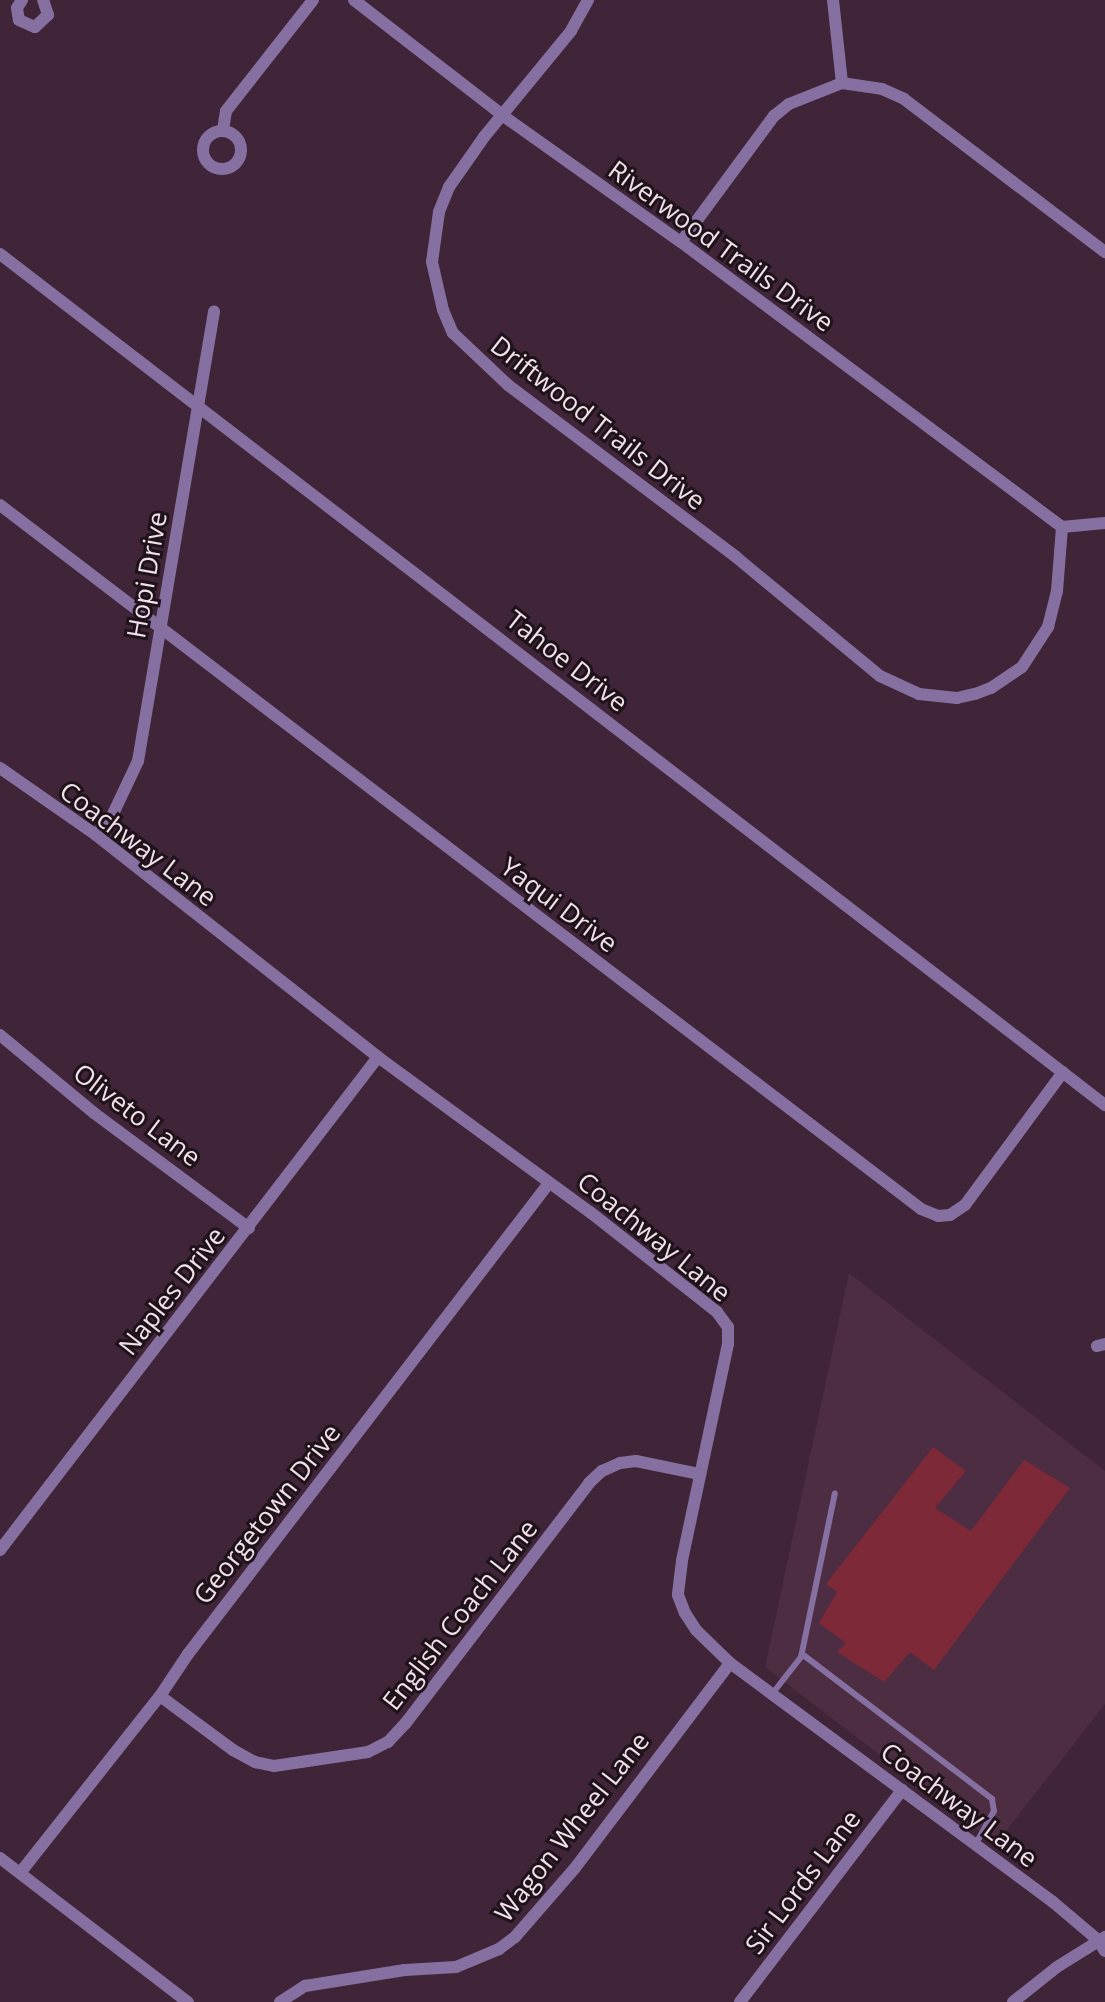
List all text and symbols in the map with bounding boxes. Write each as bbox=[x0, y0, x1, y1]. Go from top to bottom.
street label: Riverwood Trails Drive bbox=[603, 154, 839, 338]
street label: Driftwood Trails Drive bbox=[485, 330, 711, 516]
street label: Hopi Drive bbox=[121, 509, 173, 641]
street label: Tahoe Drive bbox=[500, 604, 634, 718]
street label: Coachway Lane bbox=[54, 775, 222, 913]
street label: Yaqui Drive bbox=[495, 851, 623, 959]
street label: Oliveto Lane bbox=[67, 1057, 207, 1173]
street label: Coachway Lane bbox=[571, 1166, 737, 1308]
street label: Naples Drive bbox=[112, 1221, 232, 1361]
street label: Georgetown Drive bbox=[187, 1418, 347, 1610]
street label: English Coach Lane bbox=[376, 1514, 544, 1716]
street label: Wagon Wheel Lane bbox=[488, 1726, 656, 1928]
street label: Coachway Lane bbox=[875, 1736, 1043, 1874]
street label: Sir Lords Lane bbox=[739, 1804, 867, 1960]

